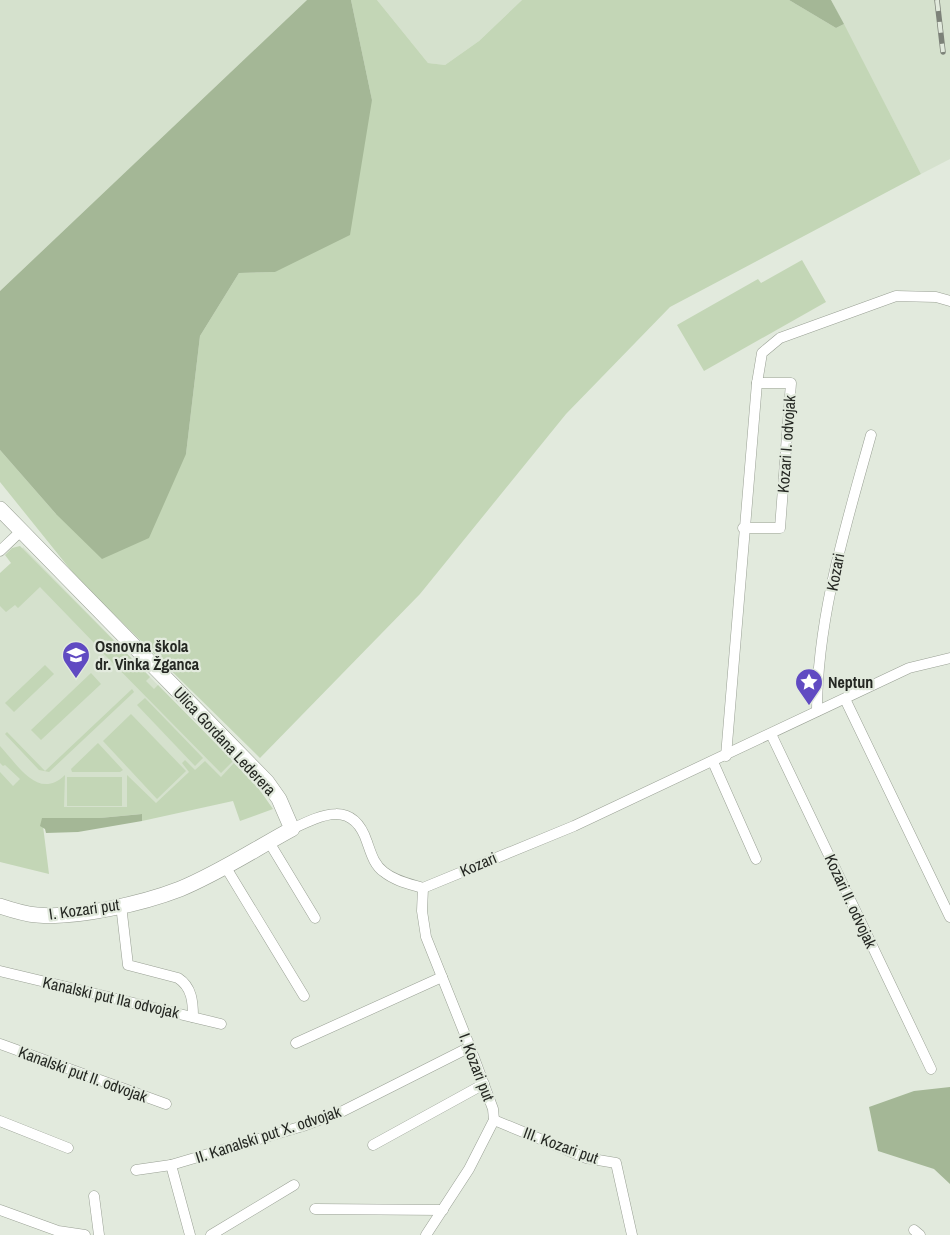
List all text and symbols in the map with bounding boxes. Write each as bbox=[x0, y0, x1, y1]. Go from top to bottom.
street label: Kozari I. odvojak bbox=[772, 394, 800, 494]
street label: Kozari bbox=[821, 551, 849, 593]
place label: Osnovna škola dr. Vinka Žganca bbox=[95, 635, 200, 675]
school or university icon: Osnovna škola dr. Vinka Žganca bbox=[61, 640, 91, 679]
place icon: Neptun bbox=[794, 667, 824, 706]
place label: Neptun bbox=[828, 671, 873, 693]
street label: Ulica Gordana Lederera bbox=[169, 682, 282, 800]
street label: Kozari bbox=[456, 846, 500, 882]
street label: Kozari II. odvojak bbox=[820, 850, 883, 952]
street label: I. Kozari put bbox=[47, 893, 121, 925]
street label: Kanalski put IIa odvojak bbox=[41, 971, 182, 1023]
street label: I. Kozari put bbox=[454, 1030, 500, 1104]
street label: Kanalski put II. odvojak bbox=[15, 1040, 151, 1108]
street label: II. Kanalski put X. odvojak bbox=[192, 1100, 344, 1168]
street label: III. Kozari put bbox=[521, 1121, 602, 1169]

